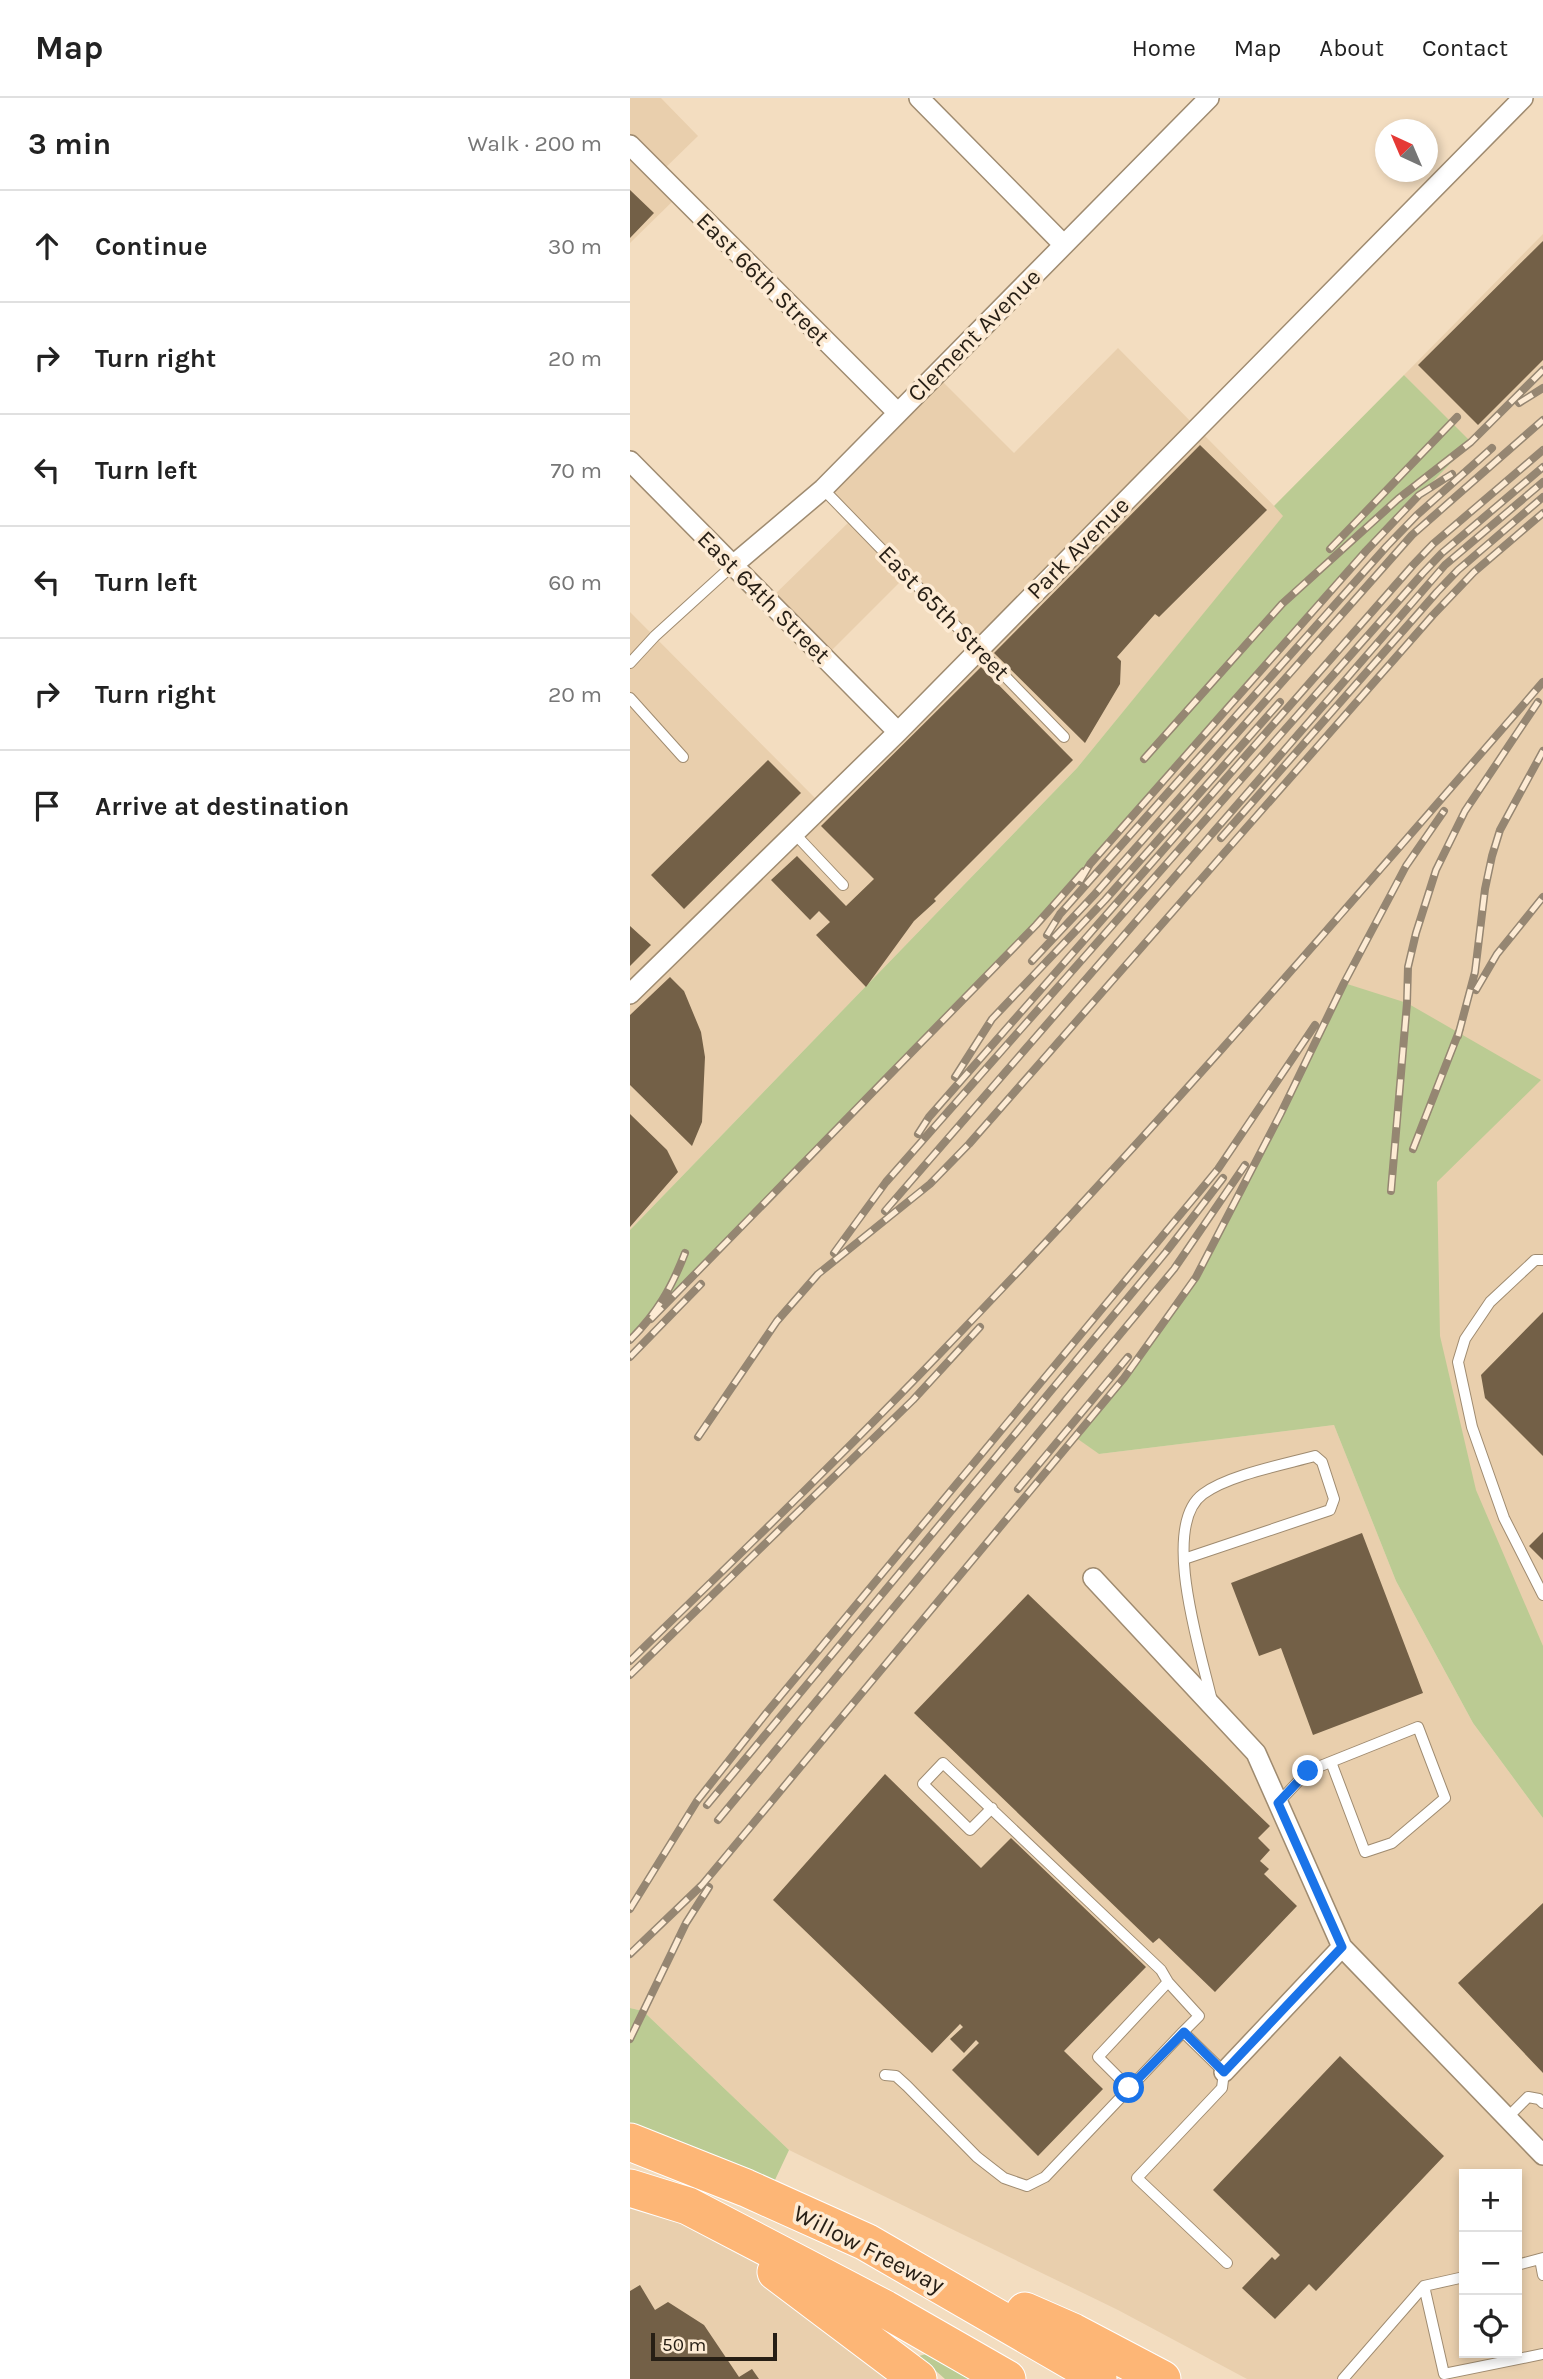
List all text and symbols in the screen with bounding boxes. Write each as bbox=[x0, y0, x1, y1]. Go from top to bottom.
text: Map bbox=[35, 29, 103, 67]
text: Home bbox=[1132, 34, 1196, 62]
text: Map bbox=[1234, 34, 1281, 62]
text: About bbox=[1319, 34, 1384, 62]
text: Contact bbox=[1422, 34, 1508, 62]
north arrow bbox=[1375, 119, 1438, 182]
text: 3 min bbox=[28, 126, 111, 162]
text: Walk · 200 m bbox=[467, 130, 602, 157]
street label: East 66th Street bbox=[691, 207, 835, 351]
icon: ahead bbox=[28, 227, 66, 265]
text: Continue bbox=[95, 231, 207, 262]
text: 30 m bbox=[548, 233, 602, 260]
street label: Clement Avenue bbox=[902, 263, 1046, 407]
icon: right bbox=[28, 339, 66, 377]
text: Turn right bbox=[95, 343, 216, 374]
text: 20 m bbox=[548, 345, 602, 372]
icon: left bbox=[28, 451, 66, 489]
text: Turn left bbox=[95, 455, 197, 486]
text: 70 m bbox=[551, 457, 602, 484]
street label: Park Avenue bbox=[1021, 491, 1135, 605]
street label: East 64th Street bbox=[692, 525, 836, 669]
street label: East 65th Street bbox=[873, 540, 1015, 686]
icon: left bbox=[28, 563, 66, 601]
text: Turn left bbox=[95, 567, 197, 598]
text: 60 m bbox=[548, 569, 602, 596]
icon: right bbox=[28, 675, 66, 713]
text: Turn right bbox=[95, 679, 216, 710]
text: 20 m bbox=[548, 681, 602, 708]
icon: arrive bbox=[28, 787, 66, 825]
text: Arrive at destination bbox=[95, 791, 349, 822]
route end bbox=[1292, 1755, 1323, 1786]
route start bbox=[1113, 2072, 1144, 2103]
map controls bbox=[1459, 2169, 1522, 2358]
button: + bbox=[1459, 2169, 1522, 2232]
street label: Willow Freeway bbox=[789, 2199, 949, 2299]
button: − bbox=[1459, 2232, 1522, 2295]
button: locate bbox=[1459, 2295, 1522, 2358]
scale bar bbox=[651, 2330, 777, 2362]
text: 50 m bbox=[662, 2334, 706, 2356]

